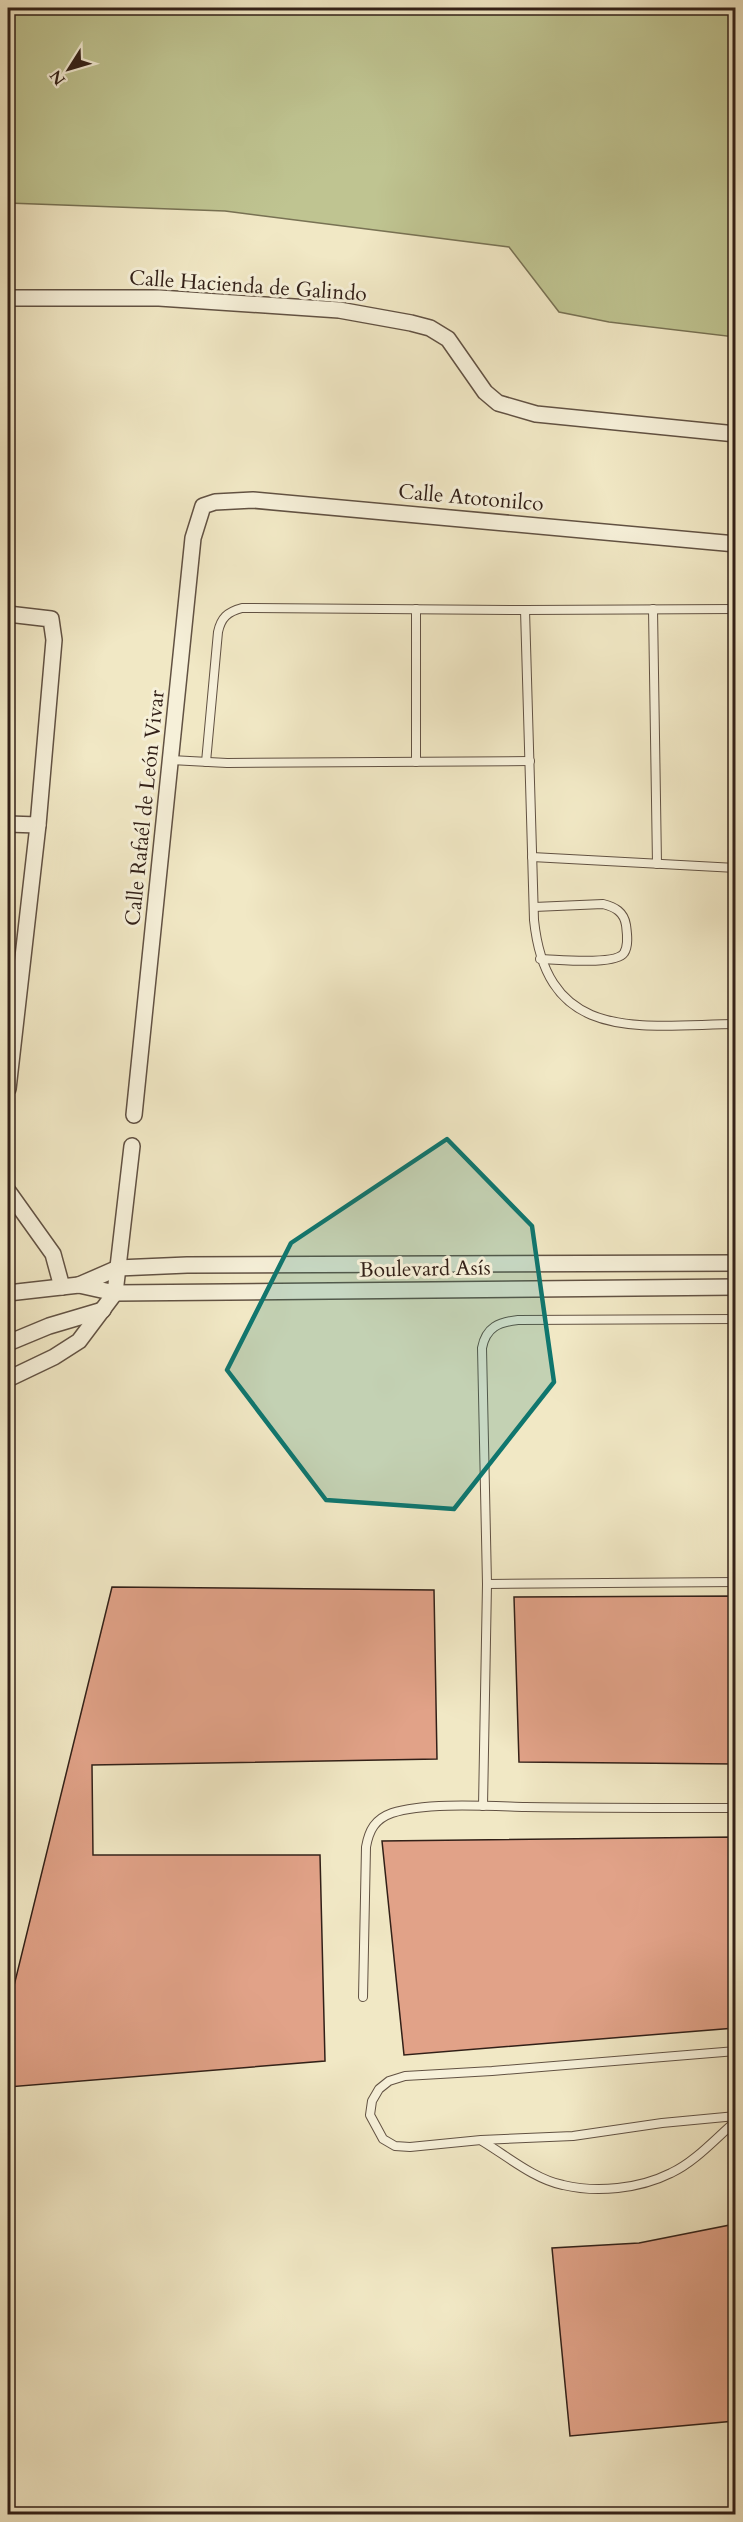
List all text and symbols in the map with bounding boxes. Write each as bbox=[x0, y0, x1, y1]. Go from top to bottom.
north arrow bbox=[39, 39, 99, 99]
text: N bbox=[45, 65, 71, 90]
street label: Calle Hacienda de Galindo bbox=[128, 263, 368, 309]
street label: Calle Atotonilco bbox=[397, 477, 545, 519]
street label: Calle Rafaél de León Vivar bbox=[118, 688, 172, 927]
street label: Boulevard Asís bbox=[359, 1253, 491, 1285]

